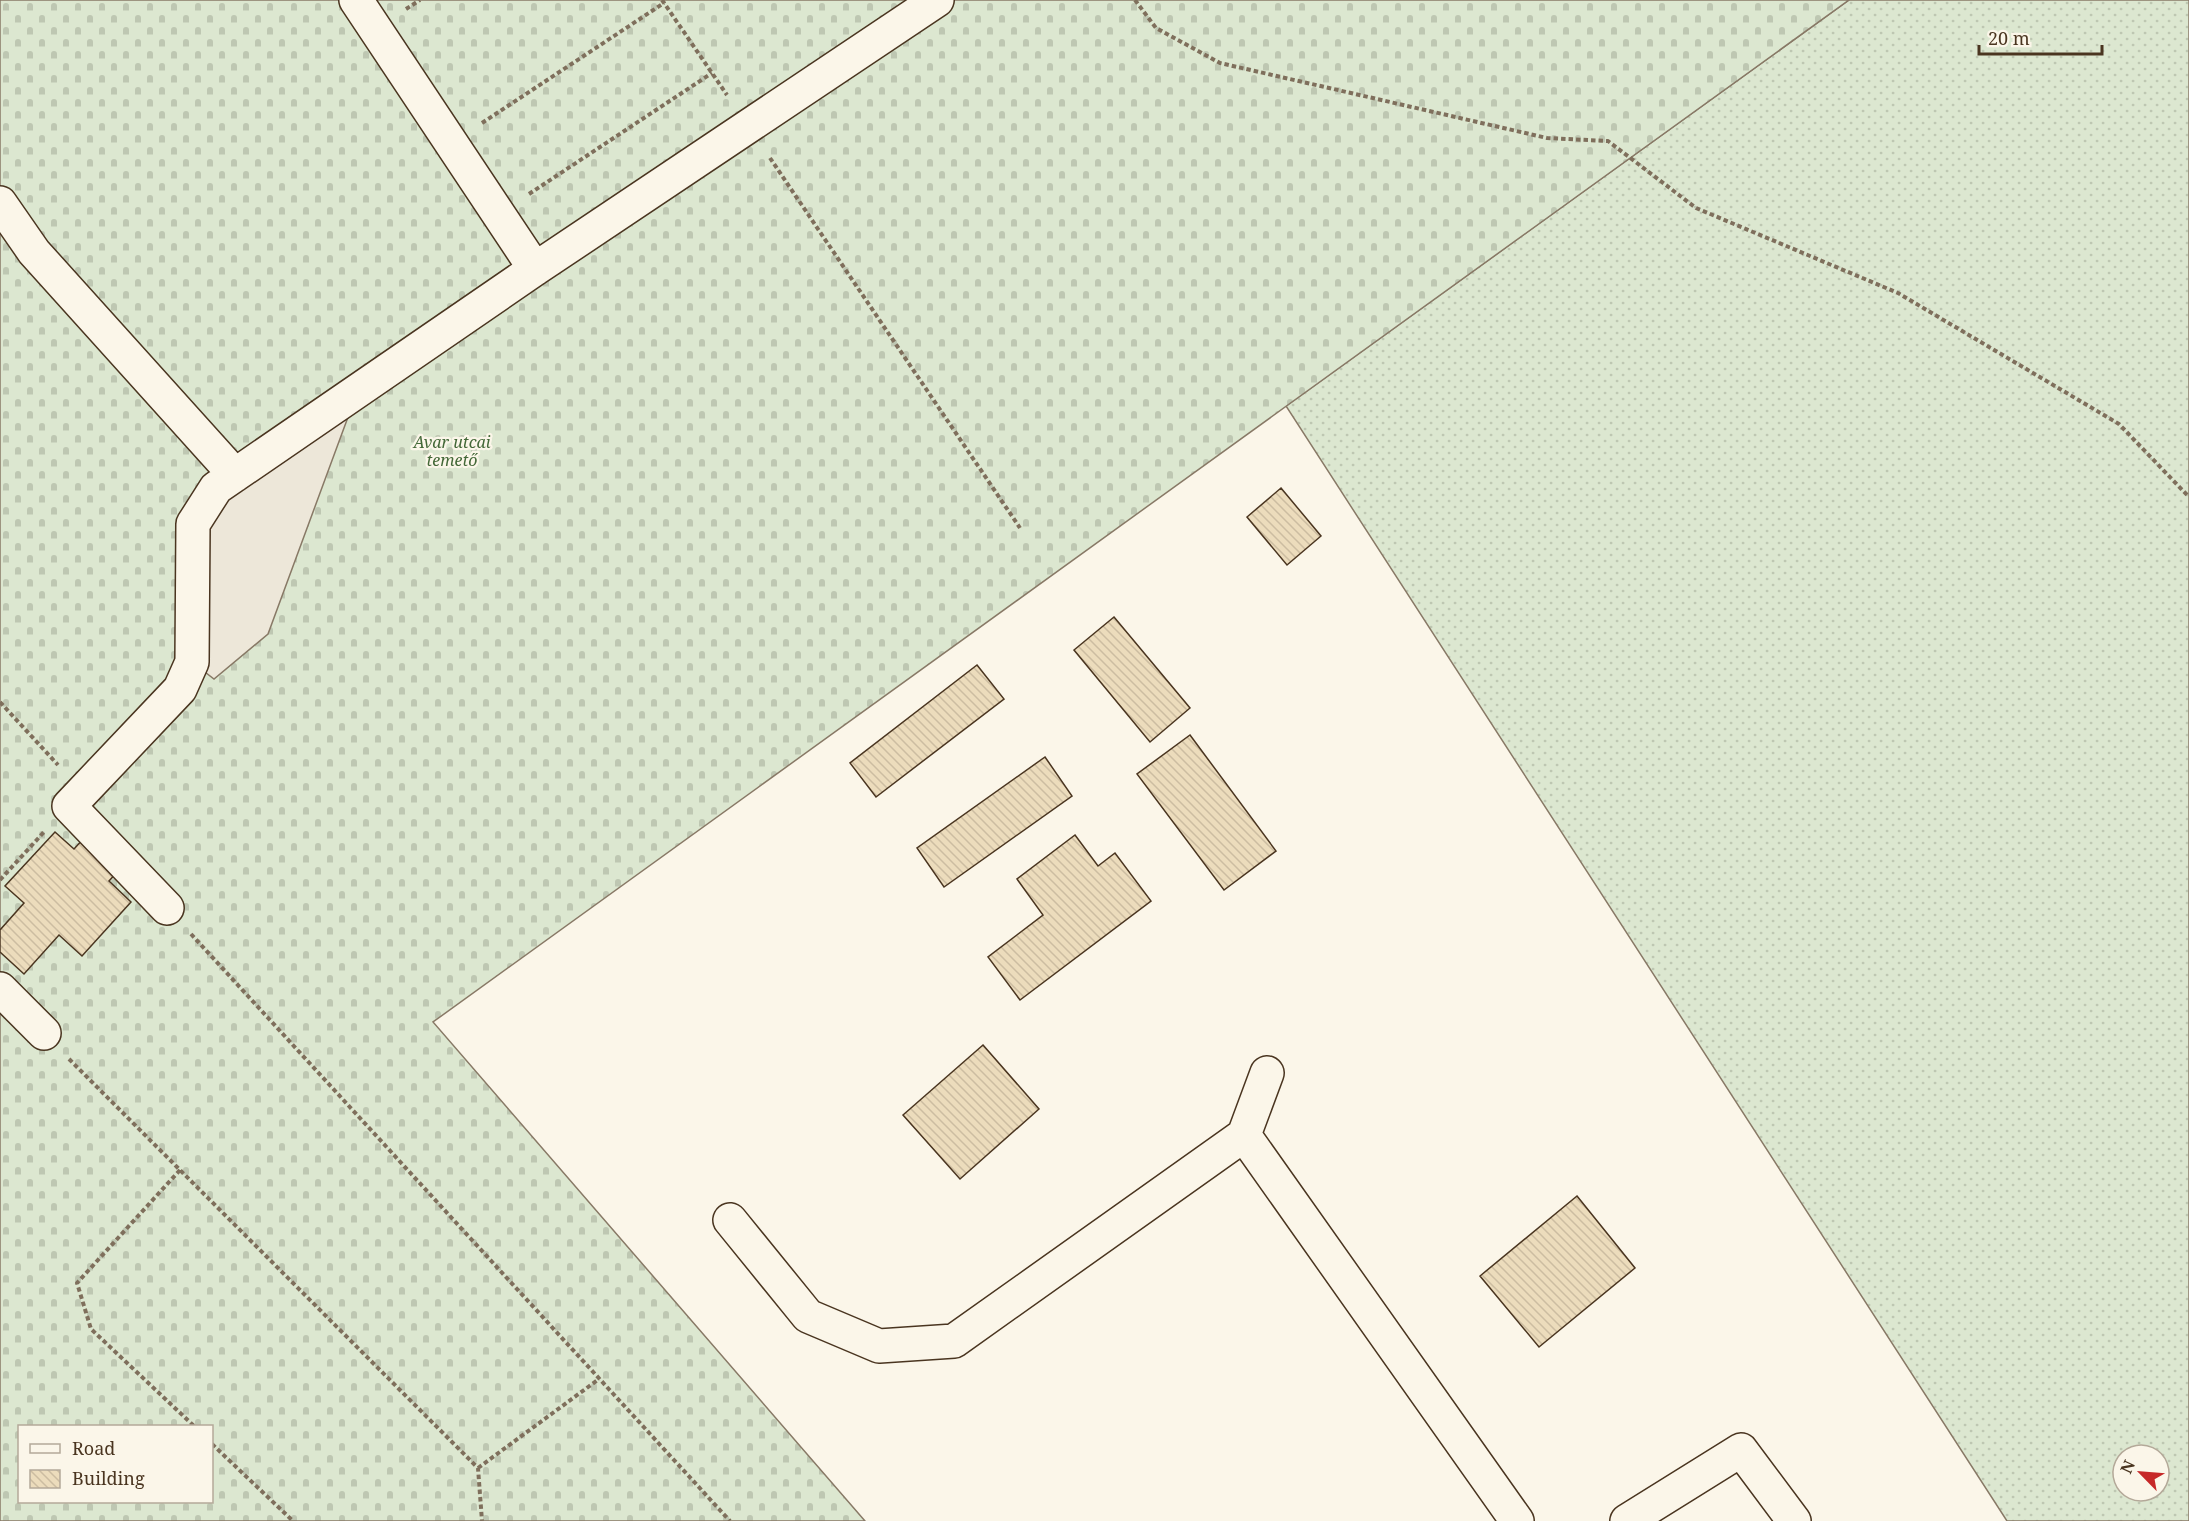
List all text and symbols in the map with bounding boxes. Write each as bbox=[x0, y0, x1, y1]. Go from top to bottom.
scale bar bbox=[1979, 18, 2102, 56]
text: 20 m bbox=[1988, 26, 2030, 50]
park label: Avar utcai temető bbox=[412, 431, 491, 471]
legend bbox=[18, 1425, 213, 1503]
text: Road bbox=[72, 1436, 115, 1460]
north arrow bbox=[2111, 1443, 2171, 1503]
text: N bbox=[2115, 1456, 2140, 1477]
text: Building bbox=[72, 1466, 145, 1490]

